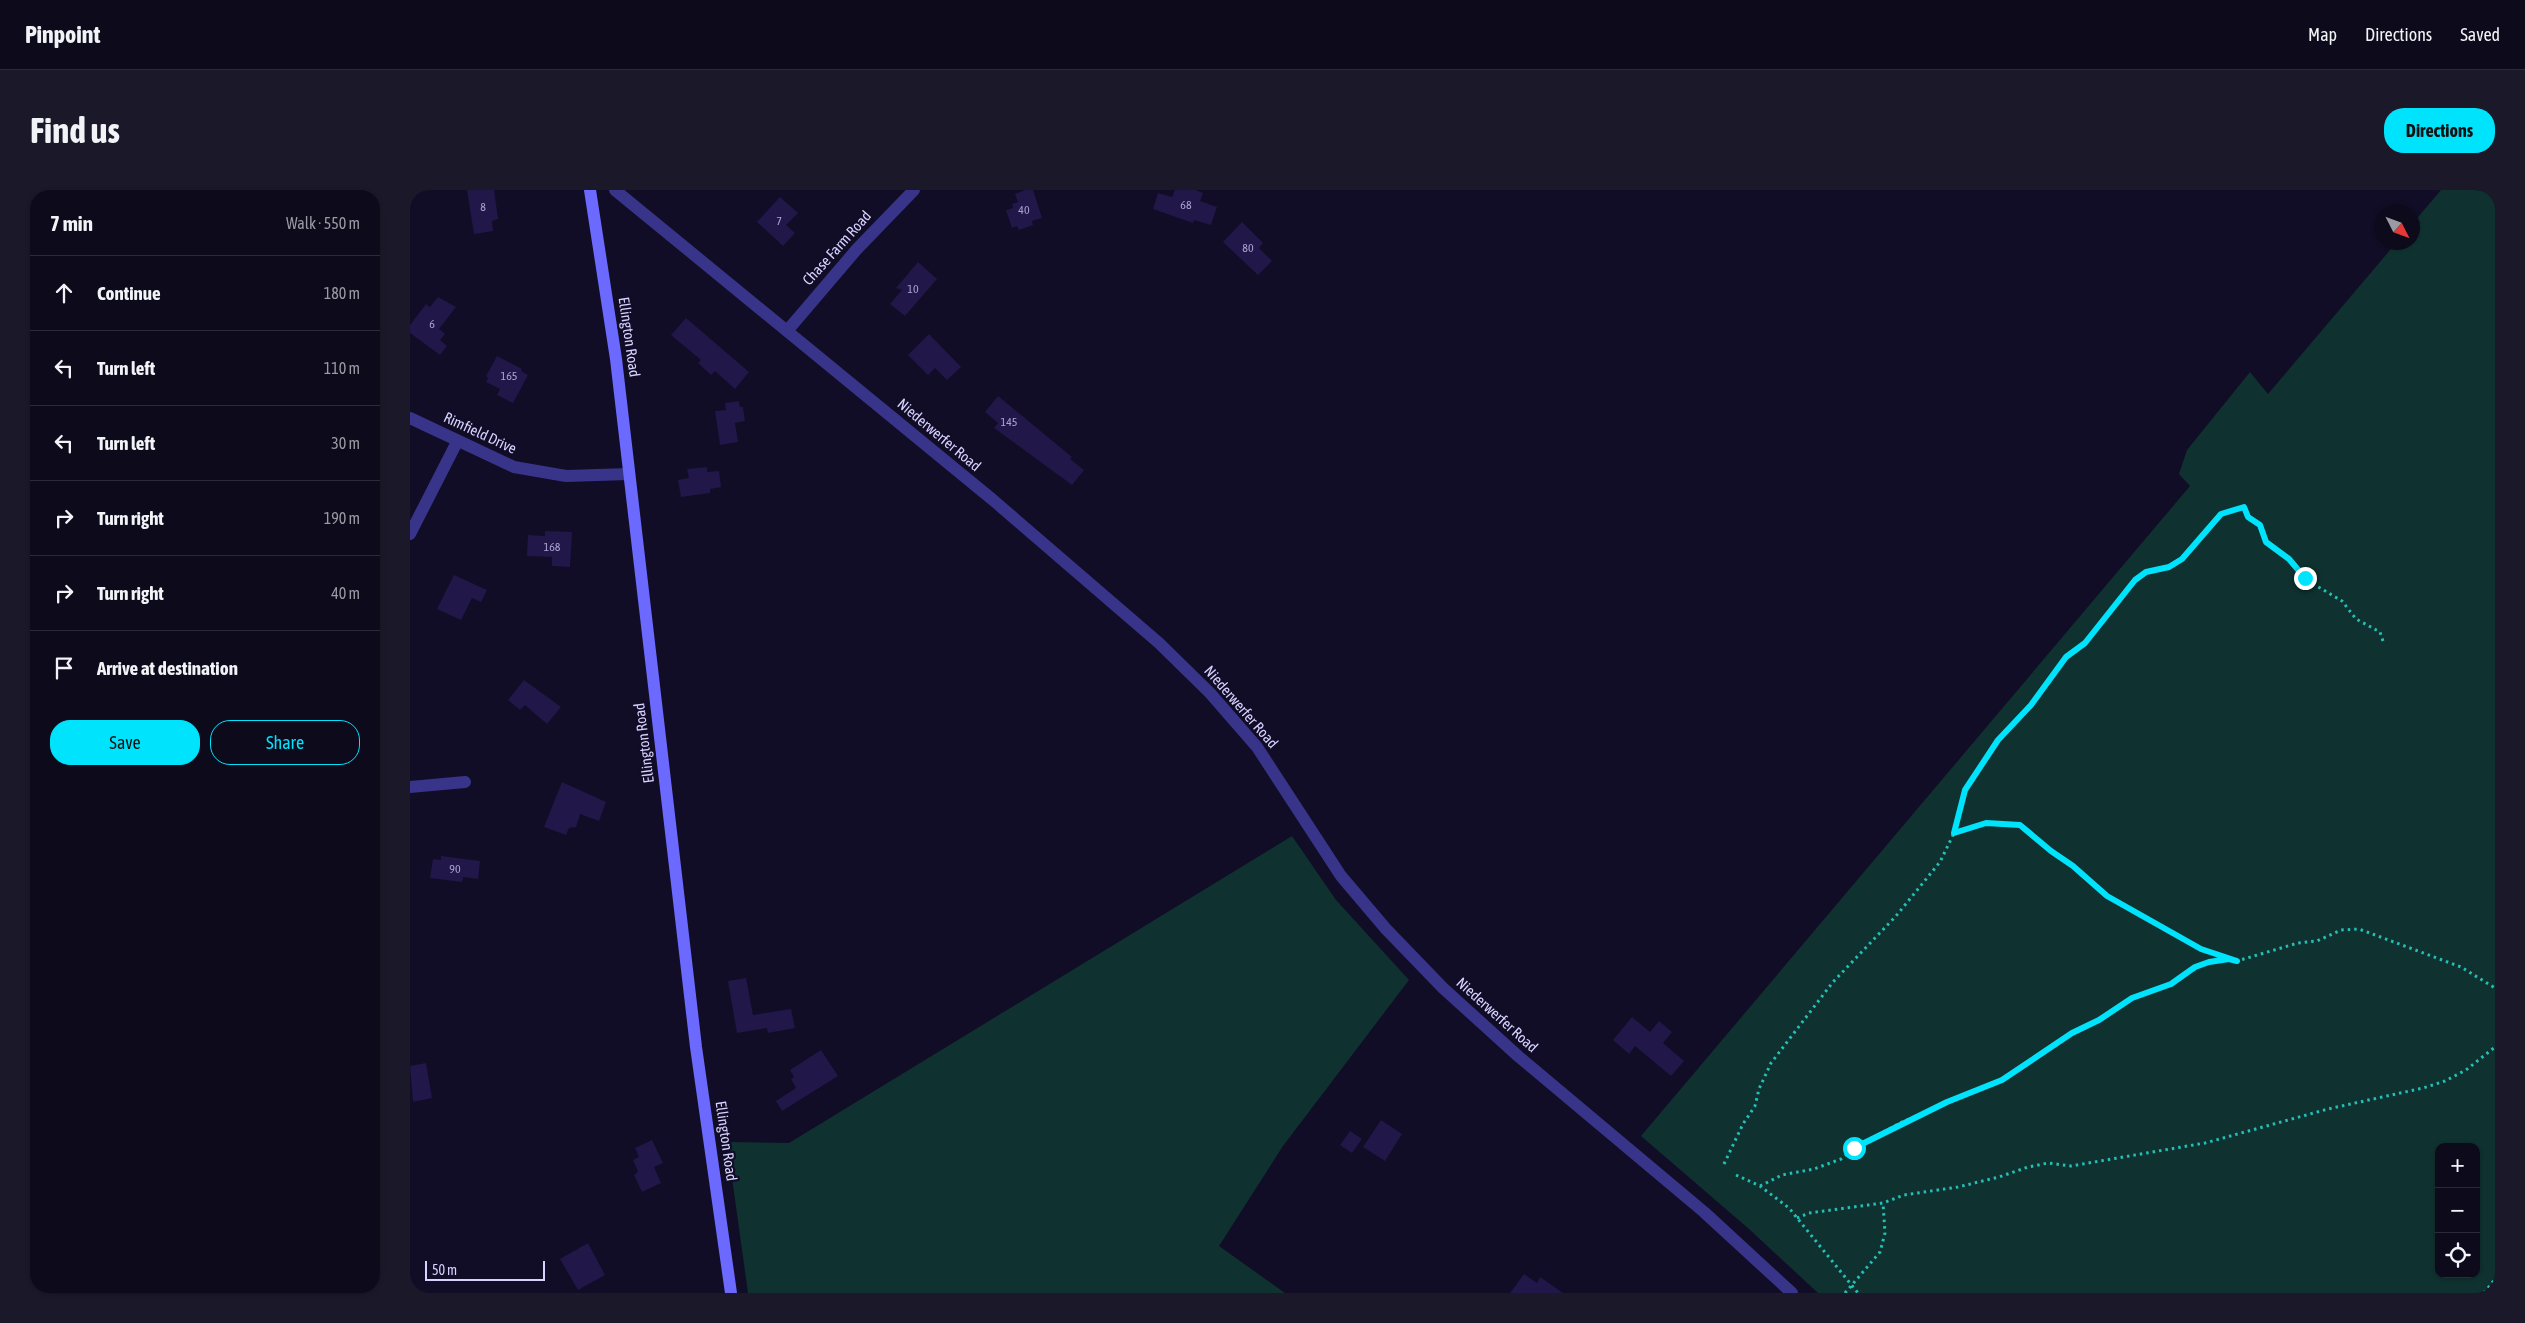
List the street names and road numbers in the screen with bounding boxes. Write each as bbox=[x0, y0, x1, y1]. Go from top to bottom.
street label: Chase Farm Road bbox=[799, 207, 874, 288]
street label: Ellington Road bbox=[615, 296, 644, 378]
street label: Niederwerfer Road bbox=[894, 395, 984, 474]
street label: Rimfield Drive bbox=[441, 408, 519, 457]
street label: Niederwerfer Road bbox=[1201, 662, 1282, 751]
street label: Ellington Road bbox=[630, 702, 657, 784]
street label: Niederwerfer Road bbox=[1453, 974, 1541, 1056]
street label: Ellington Road bbox=[712, 1100, 741, 1182]

